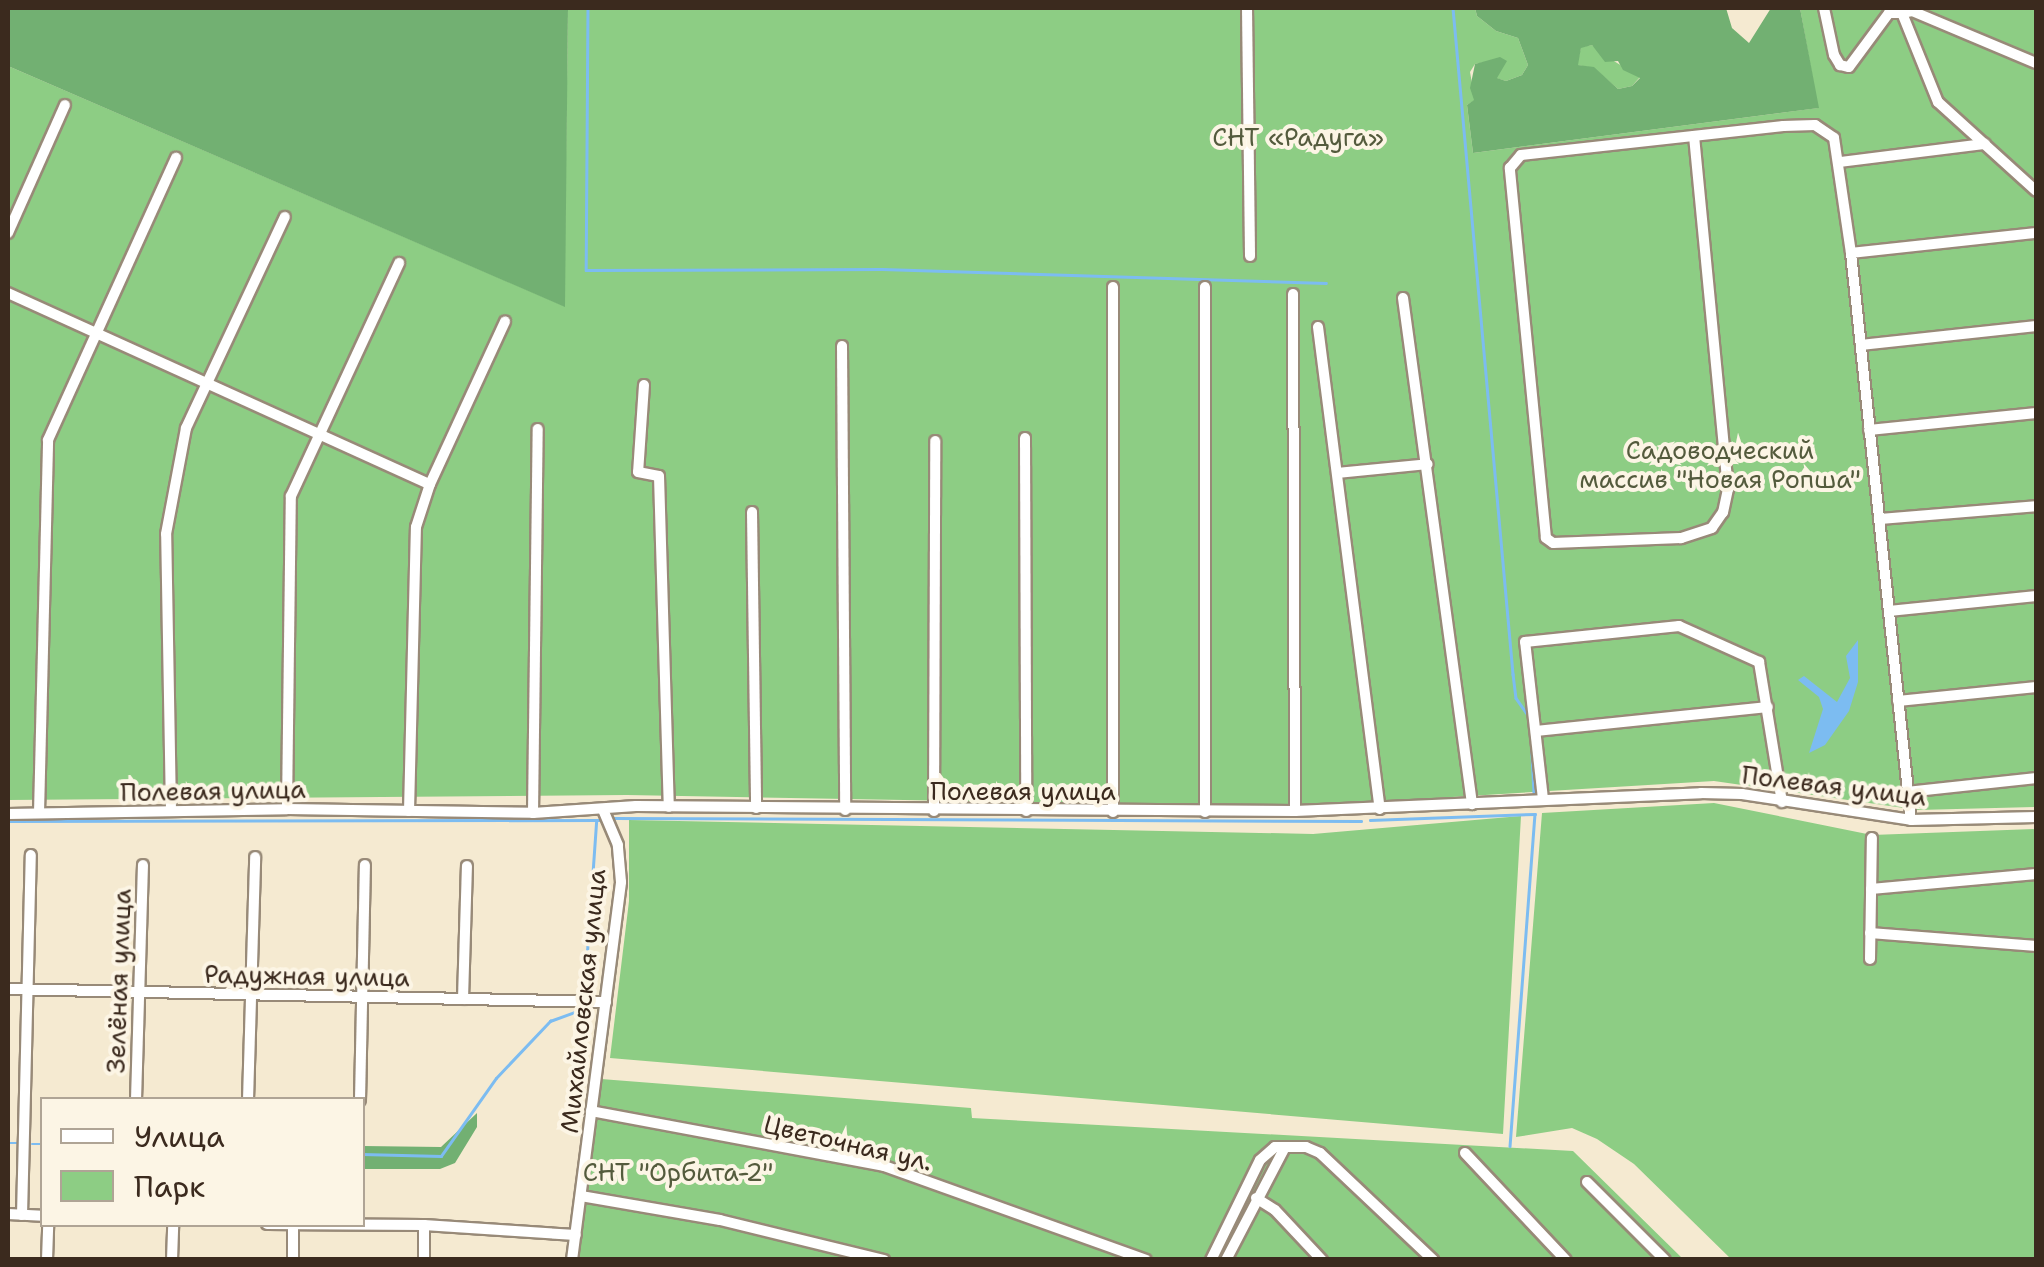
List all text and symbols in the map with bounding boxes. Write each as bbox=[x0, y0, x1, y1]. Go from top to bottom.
park label: СНТ «Радуга» bbox=[1212, 122, 1384, 152]
park label: Садоводческий массив "Новая Ропша" bbox=[1579, 436, 1861, 495]
street label: Полевая улица bbox=[1740, 760, 1928, 812]
street label: Полевая улица bbox=[120, 774, 306, 808]
street label: Полевая улица bbox=[930, 776, 1116, 806]
street label: Михайловская улица bbox=[554, 867, 612, 1135]
street label: Зелёная улица bbox=[101, 888, 137, 1074]
street label: Радужная улица bbox=[204, 959, 410, 993]
legend bbox=[40, 1097, 365, 1227]
street label: Цветочная ул. bbox=[761, 1109, 935, 1177]
text: Улица bbox=[134, 1116, 225, 1157]
park label: СНТ "Орбита-2" bbox=[583, 1157, 773, 1187]
text: Парк bbox=[134, 1166, 205, 1207]

